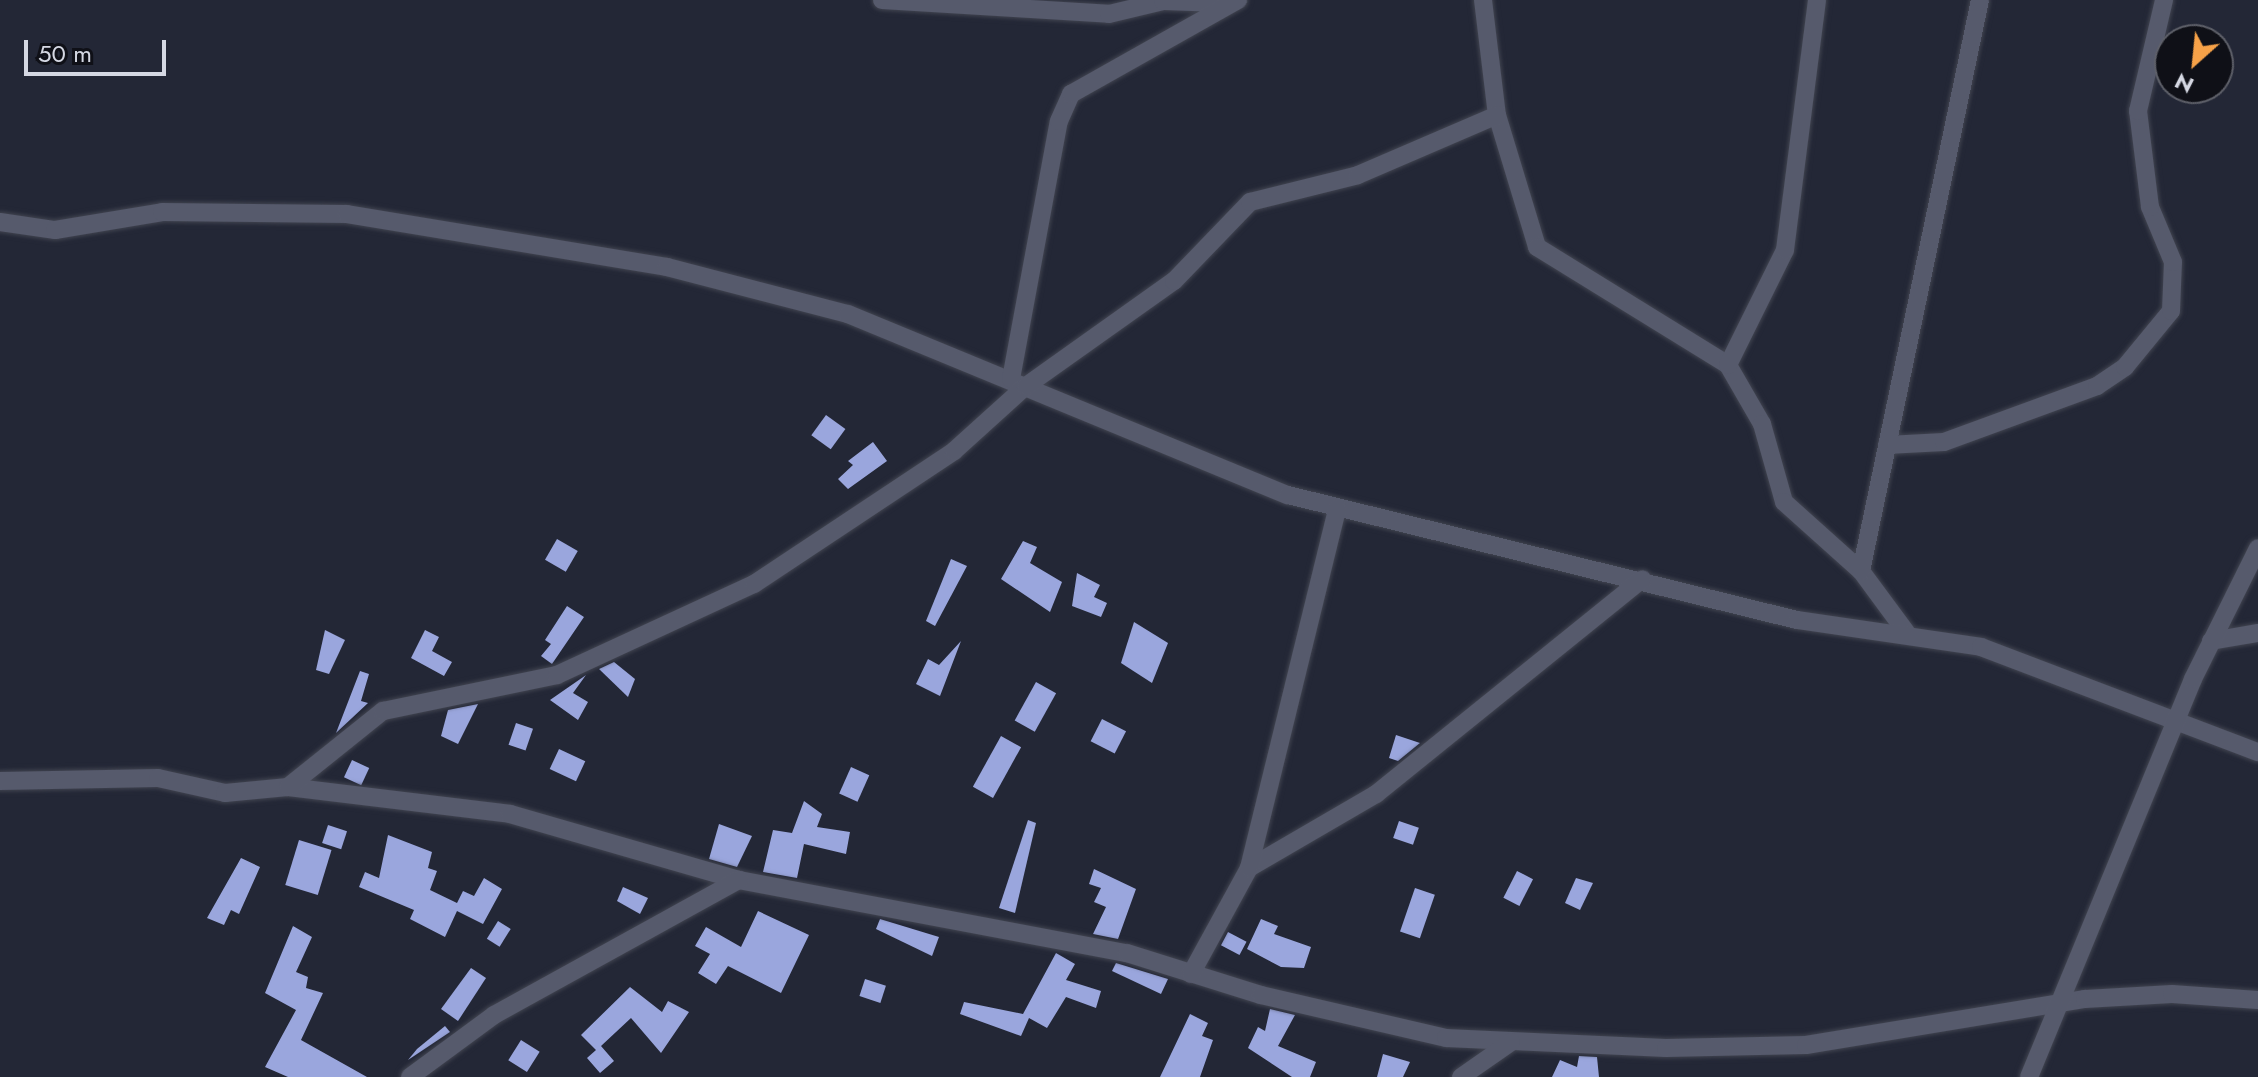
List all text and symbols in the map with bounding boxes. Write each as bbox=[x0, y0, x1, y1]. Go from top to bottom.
scale bar bbox=[28, 24, 170, 74]
north arrow bbox=[2154, 24, 2234, 104]
text: 50 m bbox=[38, 36, 92, 71]
text: N bbox=[2169, 65, 2199, 102]

